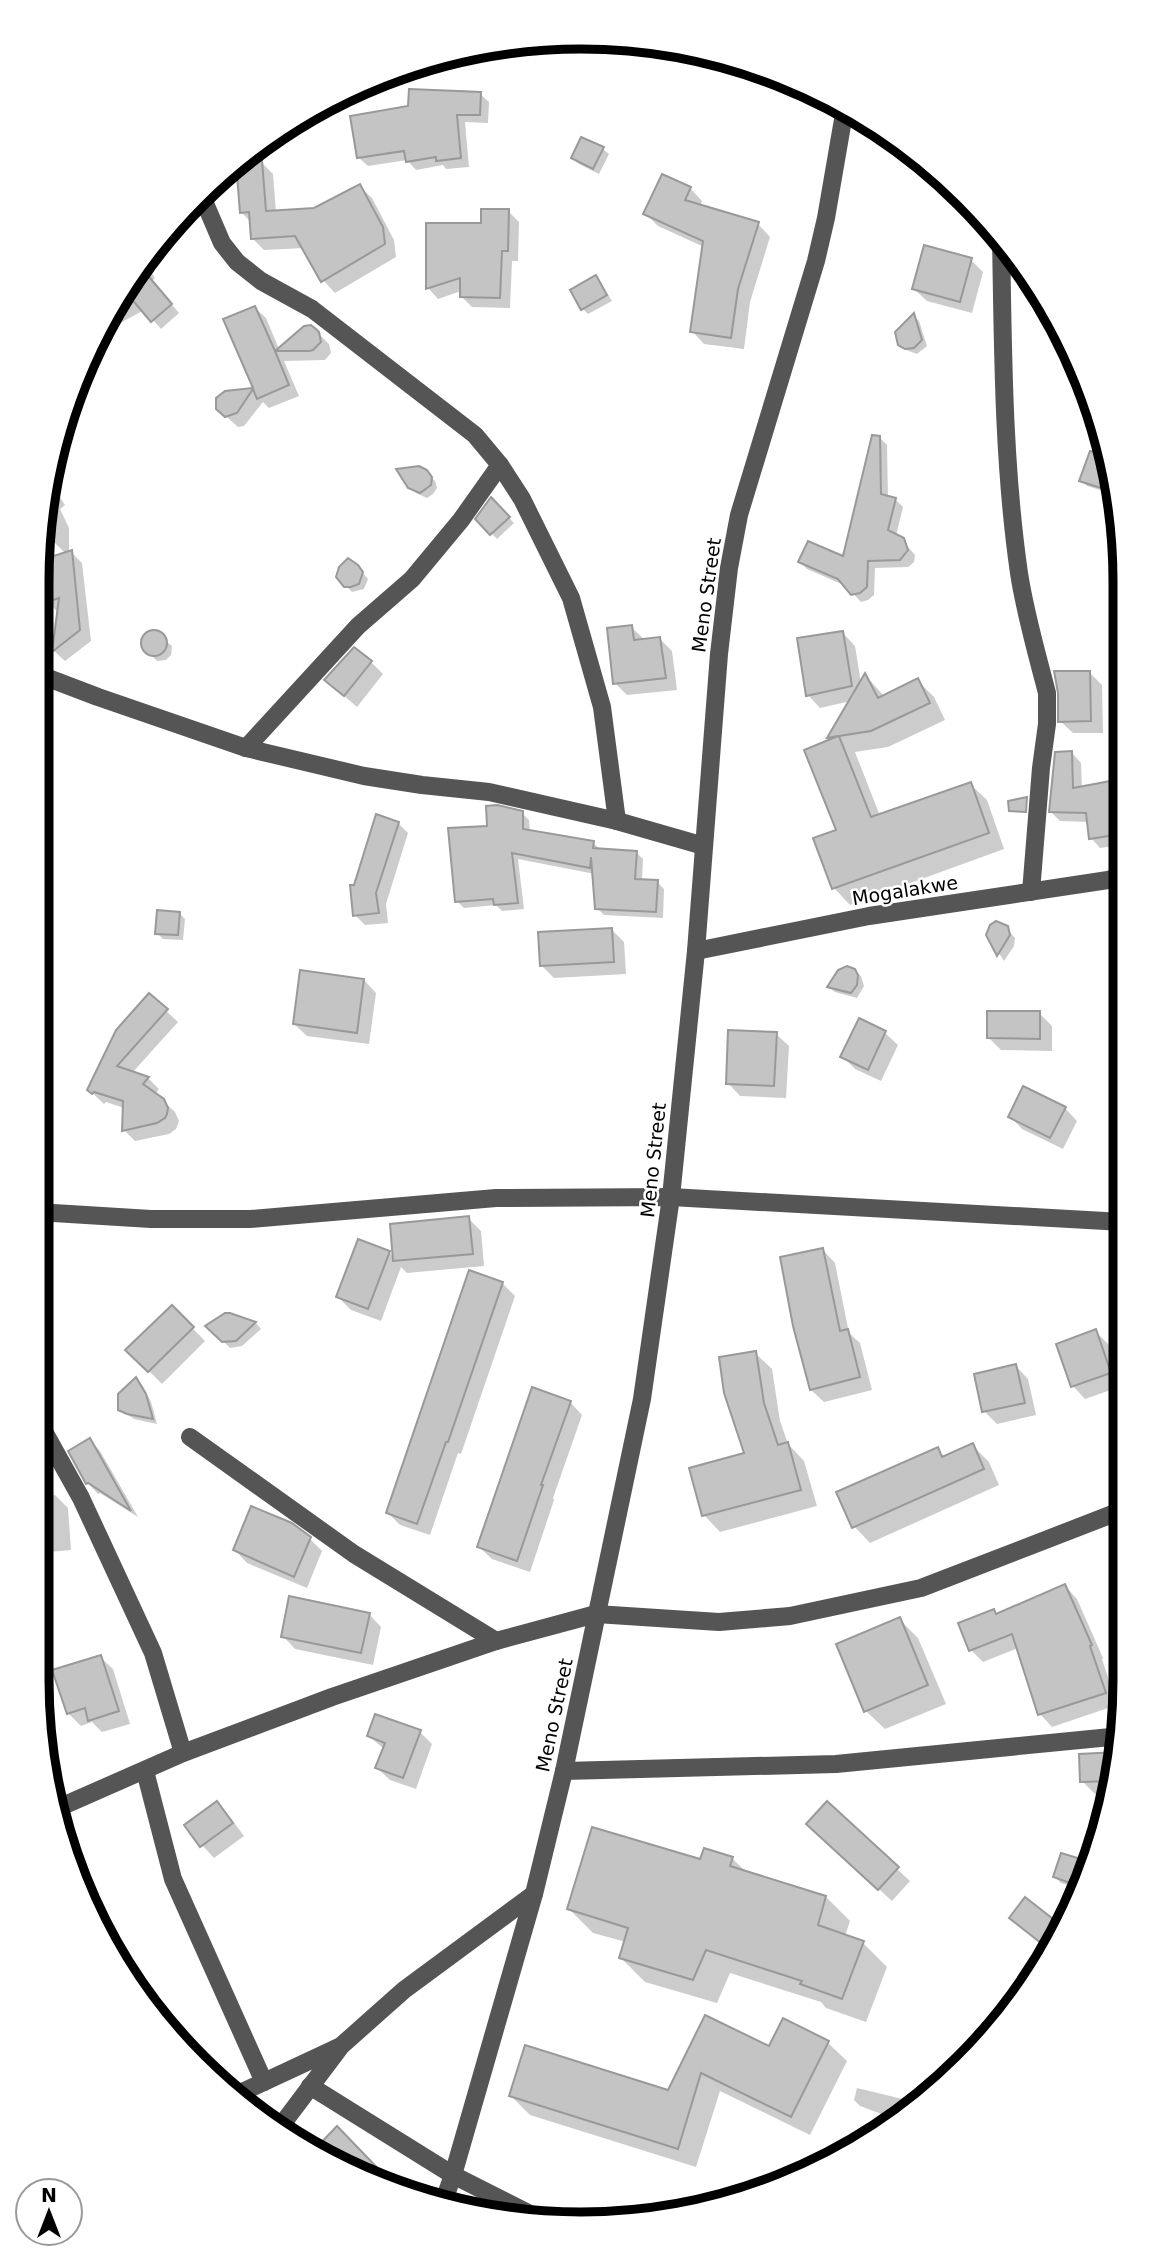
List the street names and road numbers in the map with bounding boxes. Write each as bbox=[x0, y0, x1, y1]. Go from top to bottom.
street label: Meno Street bbox=[687, 536, 725, 654]
street label: Mogalakwe bbox=[850, 871, 960, 909]
street label: Meno Street bbox=[636, 1101, 670, 1219]
street label: Meno Street bbox=[531, 1656, 577, 1774]

